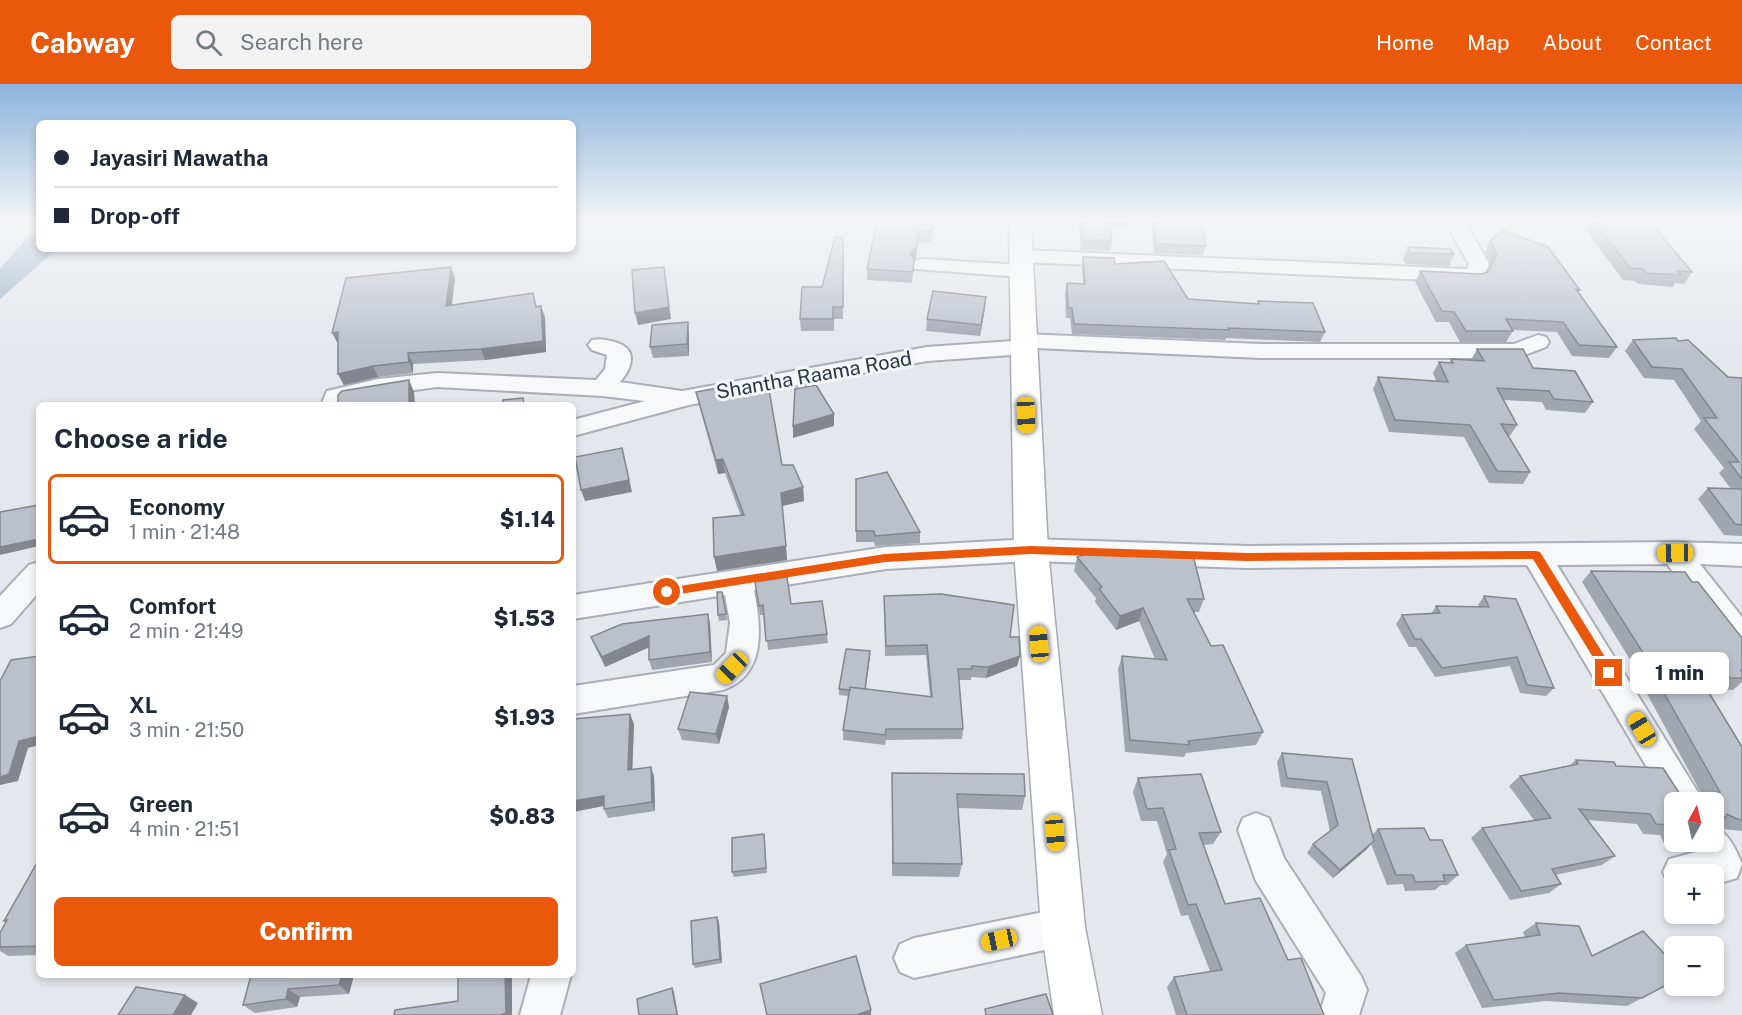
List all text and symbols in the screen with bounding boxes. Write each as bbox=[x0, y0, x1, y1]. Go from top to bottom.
search box bbox=[171, 15, 591, 69]
text: Cabway bbox=[30, 26, 135, 59]
icon: search bbox=[192, 26, 225, 59]
text: Search here bbox=[240, 29, 363, 55]
text: Home bbox=[1376, 30, 1434, 55]
text: Map bbox=[1467, 30, 1510, 55]
text: About bbox=[1543, 30, 1602, 55]
text: Contact bbox=[1635, 30, 1712, 55]
text: Jayasiri Mawatha bbox=[90, 145, 268, 171]
text: Drop-off bbox=[90, 203, 180, 229]
street label: Shantha Raama Road bbox=[714, 346, 914, 404]
car bbox=[1016, 397, 1036, 433]
text: Choose a ride bbox=[54, 422, 228, 454]
icon: car bbox=[57, 492, 111, 546]
text: Economy bbox=[129, 494, 225, 520]
text: $1.14 bbox=[499, 506, 555, 532]
text: 1 min · 21:48 bbox=[129, 520, 240, 544]
car bbox=[1657, 544, 1693, 562]
route start bbox=[653, 578, 680, 605]
icon: car bbox=[57, 591, 111, 645]
text: Comfort bbox=[129, 593, 216, 619]
text: $1.53 bbox=[494, 605, 555, 631]
text: 2 min · 21:49 bbox=[129, 619, 243, 643]
car bbox=[1028, 625, 1050, 663]
car bbox=[713, 649, 751, 687]
callout: 1 min bbox=[1630, 652, 1729, 694]
route end bbox=[1595, 659, 1622, 686]
text: 1 min bbox=[1655, 661, 1704, 685]
icon: car bbox=[57, 690, 111, 744]
text: XL bbox=[129, 692, 157, 718]
text: $1.93 bbox=[494, 704, 555, 730]
car bbox=[1625, 709, 1659, 749]
text: 3 min · 21:50 bbox=[129, 718, 244, 742]
icon: car bbox=[57, 789, 111, 843]
text: Green bbox=[129, 791, 193, 817]
north arrow bbox=[1664, 792, 1724, 852]
map controls bbox=[1664, 792, 1724, 996]
text: $0.83 bbox=[489, 803, 555, 829]
car bbox=[1044, 814, 1066, 852]
text: 4 min · 21:51 bbox=[129, 817, 240, 841]
button: + bbox=[1664, 864, 1724, 924]
button: Confirm bbox=[54, 897, 558, 966]
car bbox=[980, 927, 1018, 953]
button: − bbox=[1664, 936, 1724, 996]

